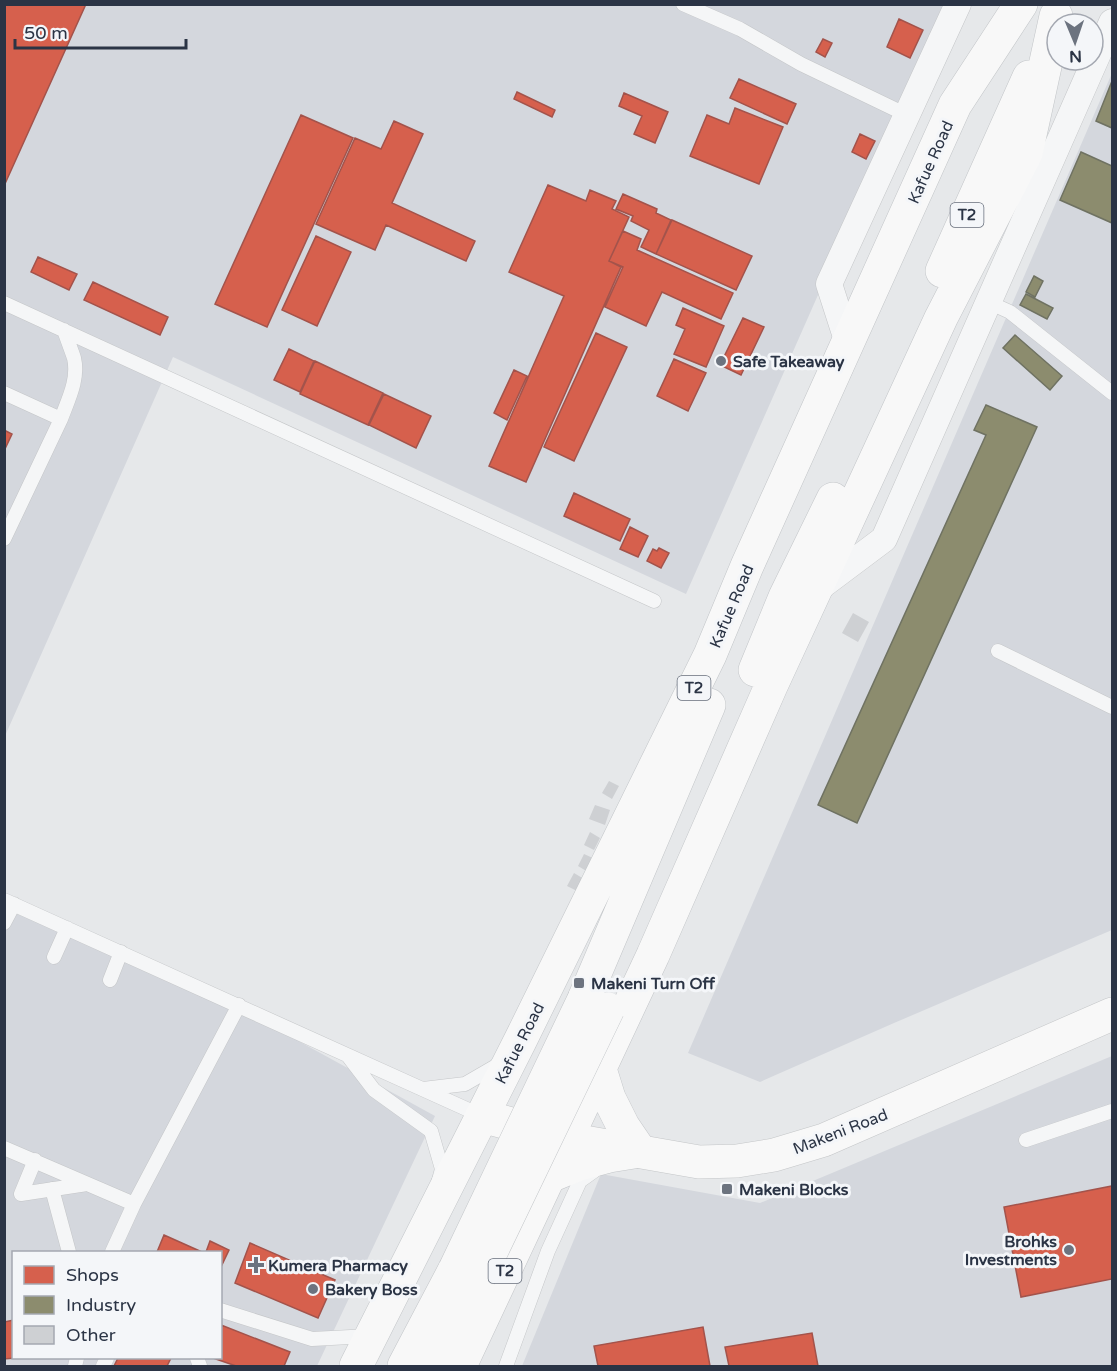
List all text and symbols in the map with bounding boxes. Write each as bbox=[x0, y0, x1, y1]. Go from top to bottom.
scale bar bbox=[15, 12, 186, 50]
north arrow bbox=[1045, 12, 1105, 72]
text: 50 m bbox=[24, 22, 68, 44]
text: N bbox=[1069, 46, 1082, 66]
street label: Kafue Road bbox=[904, 118, 958, 207]
road number: T2 bbox=[950, 203, 984, 227]
place label: Safe Takeaway bbox=[733, 352, 845, 372]
marker: Safe Takeaway bbox=[714, 354, 728, 368]
street label: Kafue Road bbox=[705, 562, 758, 651]
road number: T2 bbox=[678, 676, 710, 700]
place label: Makeni Turn Off bbox=[591, 974, 716, 994]
marker: Makeni Turn Off bbox=[572, 976, 586, 990]
street label: Kafue Road bbox=[491, 999, 549, 1088]
street label: Makeni Road bbox=[790, 1105, 891, 1159]
place label: Makeni Blocks bbox=[739, 1180, 849, 1200]
marker: Makeni Blocks bbox=[720, 1182, 734, 1196]
place label: Brohks Investments bbox=[965, 1232, 1057, 1270]
marker: Brohks Investments bbox=[1062, 1243, 1076, 1257]
legend bbox=[12, 1251, 222, 1359]
place label: Kumera Pharmacy bbox=[268, 1256, 408, 1276]
marker: Kumera Pharmacy bbox=[249, 1258, 263, 1272]
road number: T2 bbox=[488, 1259, 522, 1283]
text: Shops bbox=[66, 1264, 119, 1286]
place label: Bakery Boss bbox=[325, 1280, 418, 1300]
marker: Bakery Boss bbox=[306, 1282, 320, 1296]
text: Industry bbox=[66, 1294, 137, 1316]
text: Other bbox=[66, 1324, 116, 1346]

